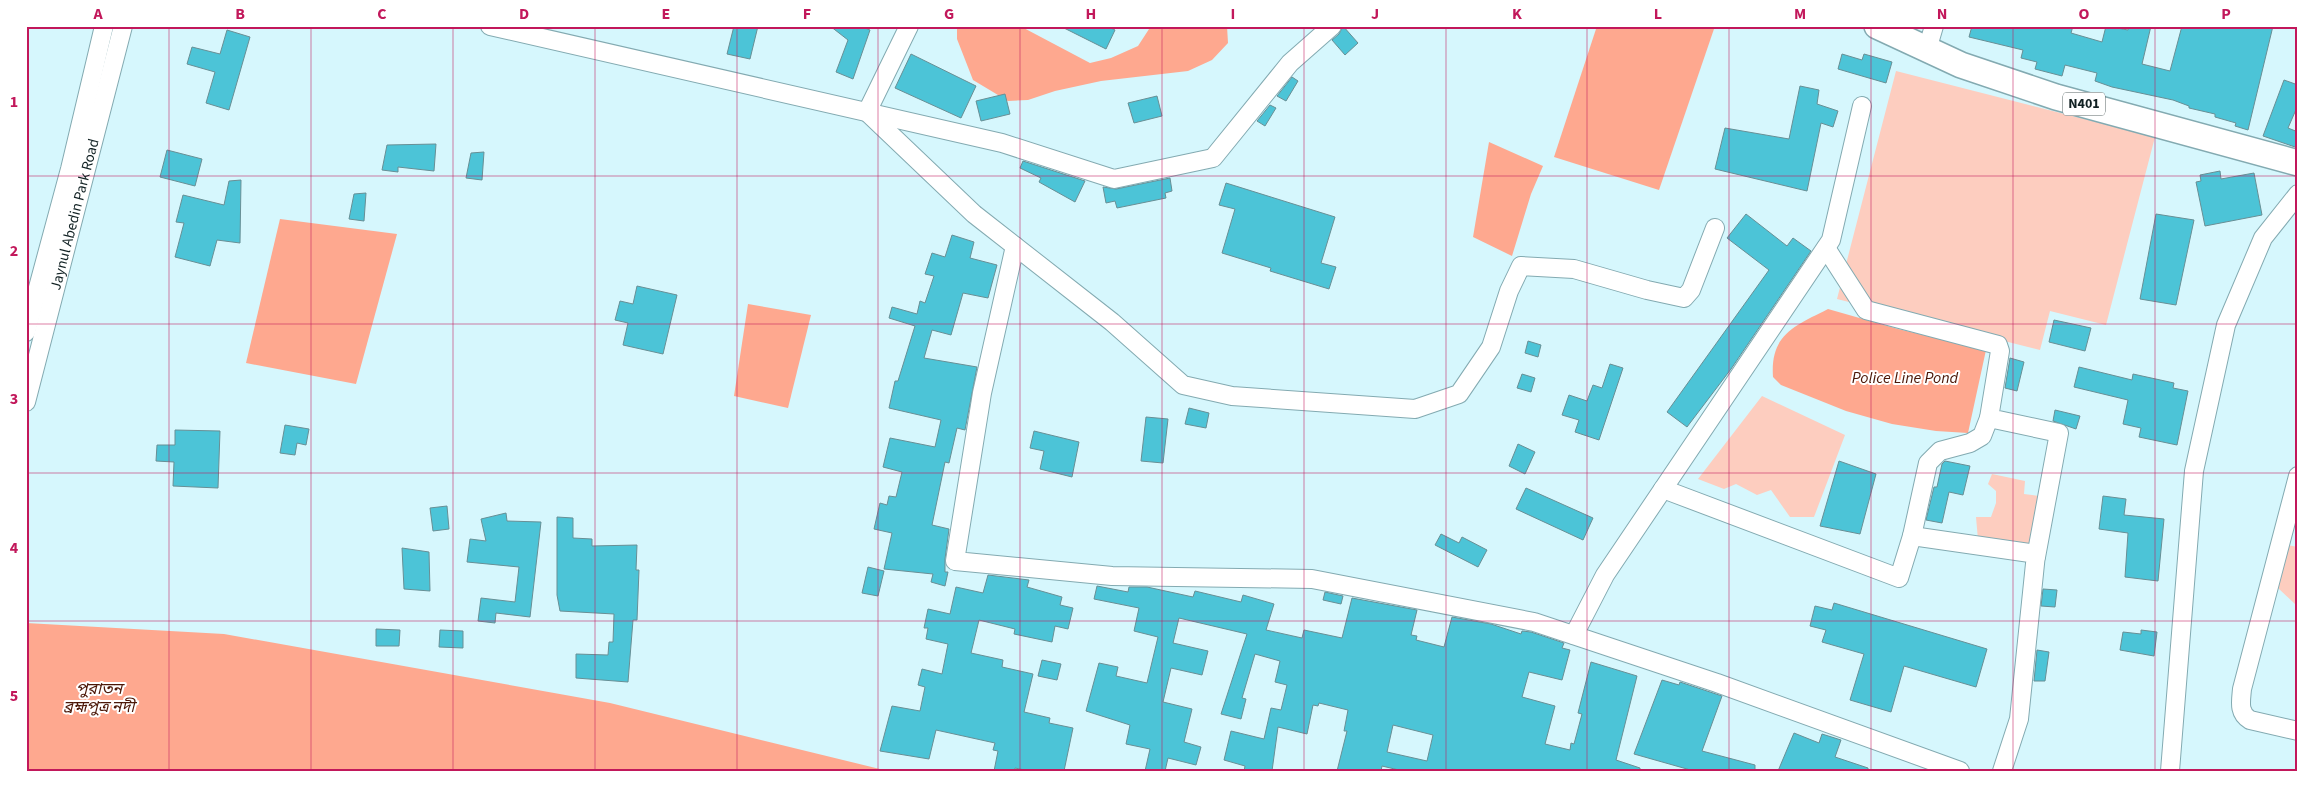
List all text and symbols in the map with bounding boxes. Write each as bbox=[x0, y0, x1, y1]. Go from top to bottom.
text: A bbox=[92, 3, 103, 25]
text: B bbox=[235, 3, 245, 25]
text: C bbox=[377, 3, 387, 25]
text: D bbox=[519, 3, 529, 25]
text: E bbox=[662, 3, 670, 25]
text: F bbox=[803, 3, 811, 25]
text: G bbox=[944, 3, 954, 25]
text: H bbox=[1086, 3, 1096, 25]
text: I bbox=[1231, 3, 1235, 25]
text: J bbox=[1371, 3, 1379, 25]
text: K bbox=[1512, 3, 1522, 25]
text: L bbox=[1654, 3, 1662, 25]
text: M bbox=[1794, 3, 1806, 25]
text: N bbox=[1937, 3, 1947, 25]
text: O bbox=[2079, 3, 2090, 25]
text: P bbox=[2221, 3, 2231, 25]
text: 1 bbox=[10, 91, 18, 113]
road number: N401 bbox=[2063, 92, 2105, 116]
street label: Jaynul Abedin Park Road bbox=[45, 136, 104, 292]
text: 2 bbox=[10, 240, 18, 262]
water label: Police Line Pond bbox=[1852, 367, 1959, 389]
text: 3 bbox=[10, 388, 18, 410]
text: 4 bbox=[10, 537, 19, 559]
water label: পুরাতন ব্রহ্মপুত্র নদী bbox=[63, 678, 137, 718]
text: 5 bbox=[10, 685, 18, 707]

